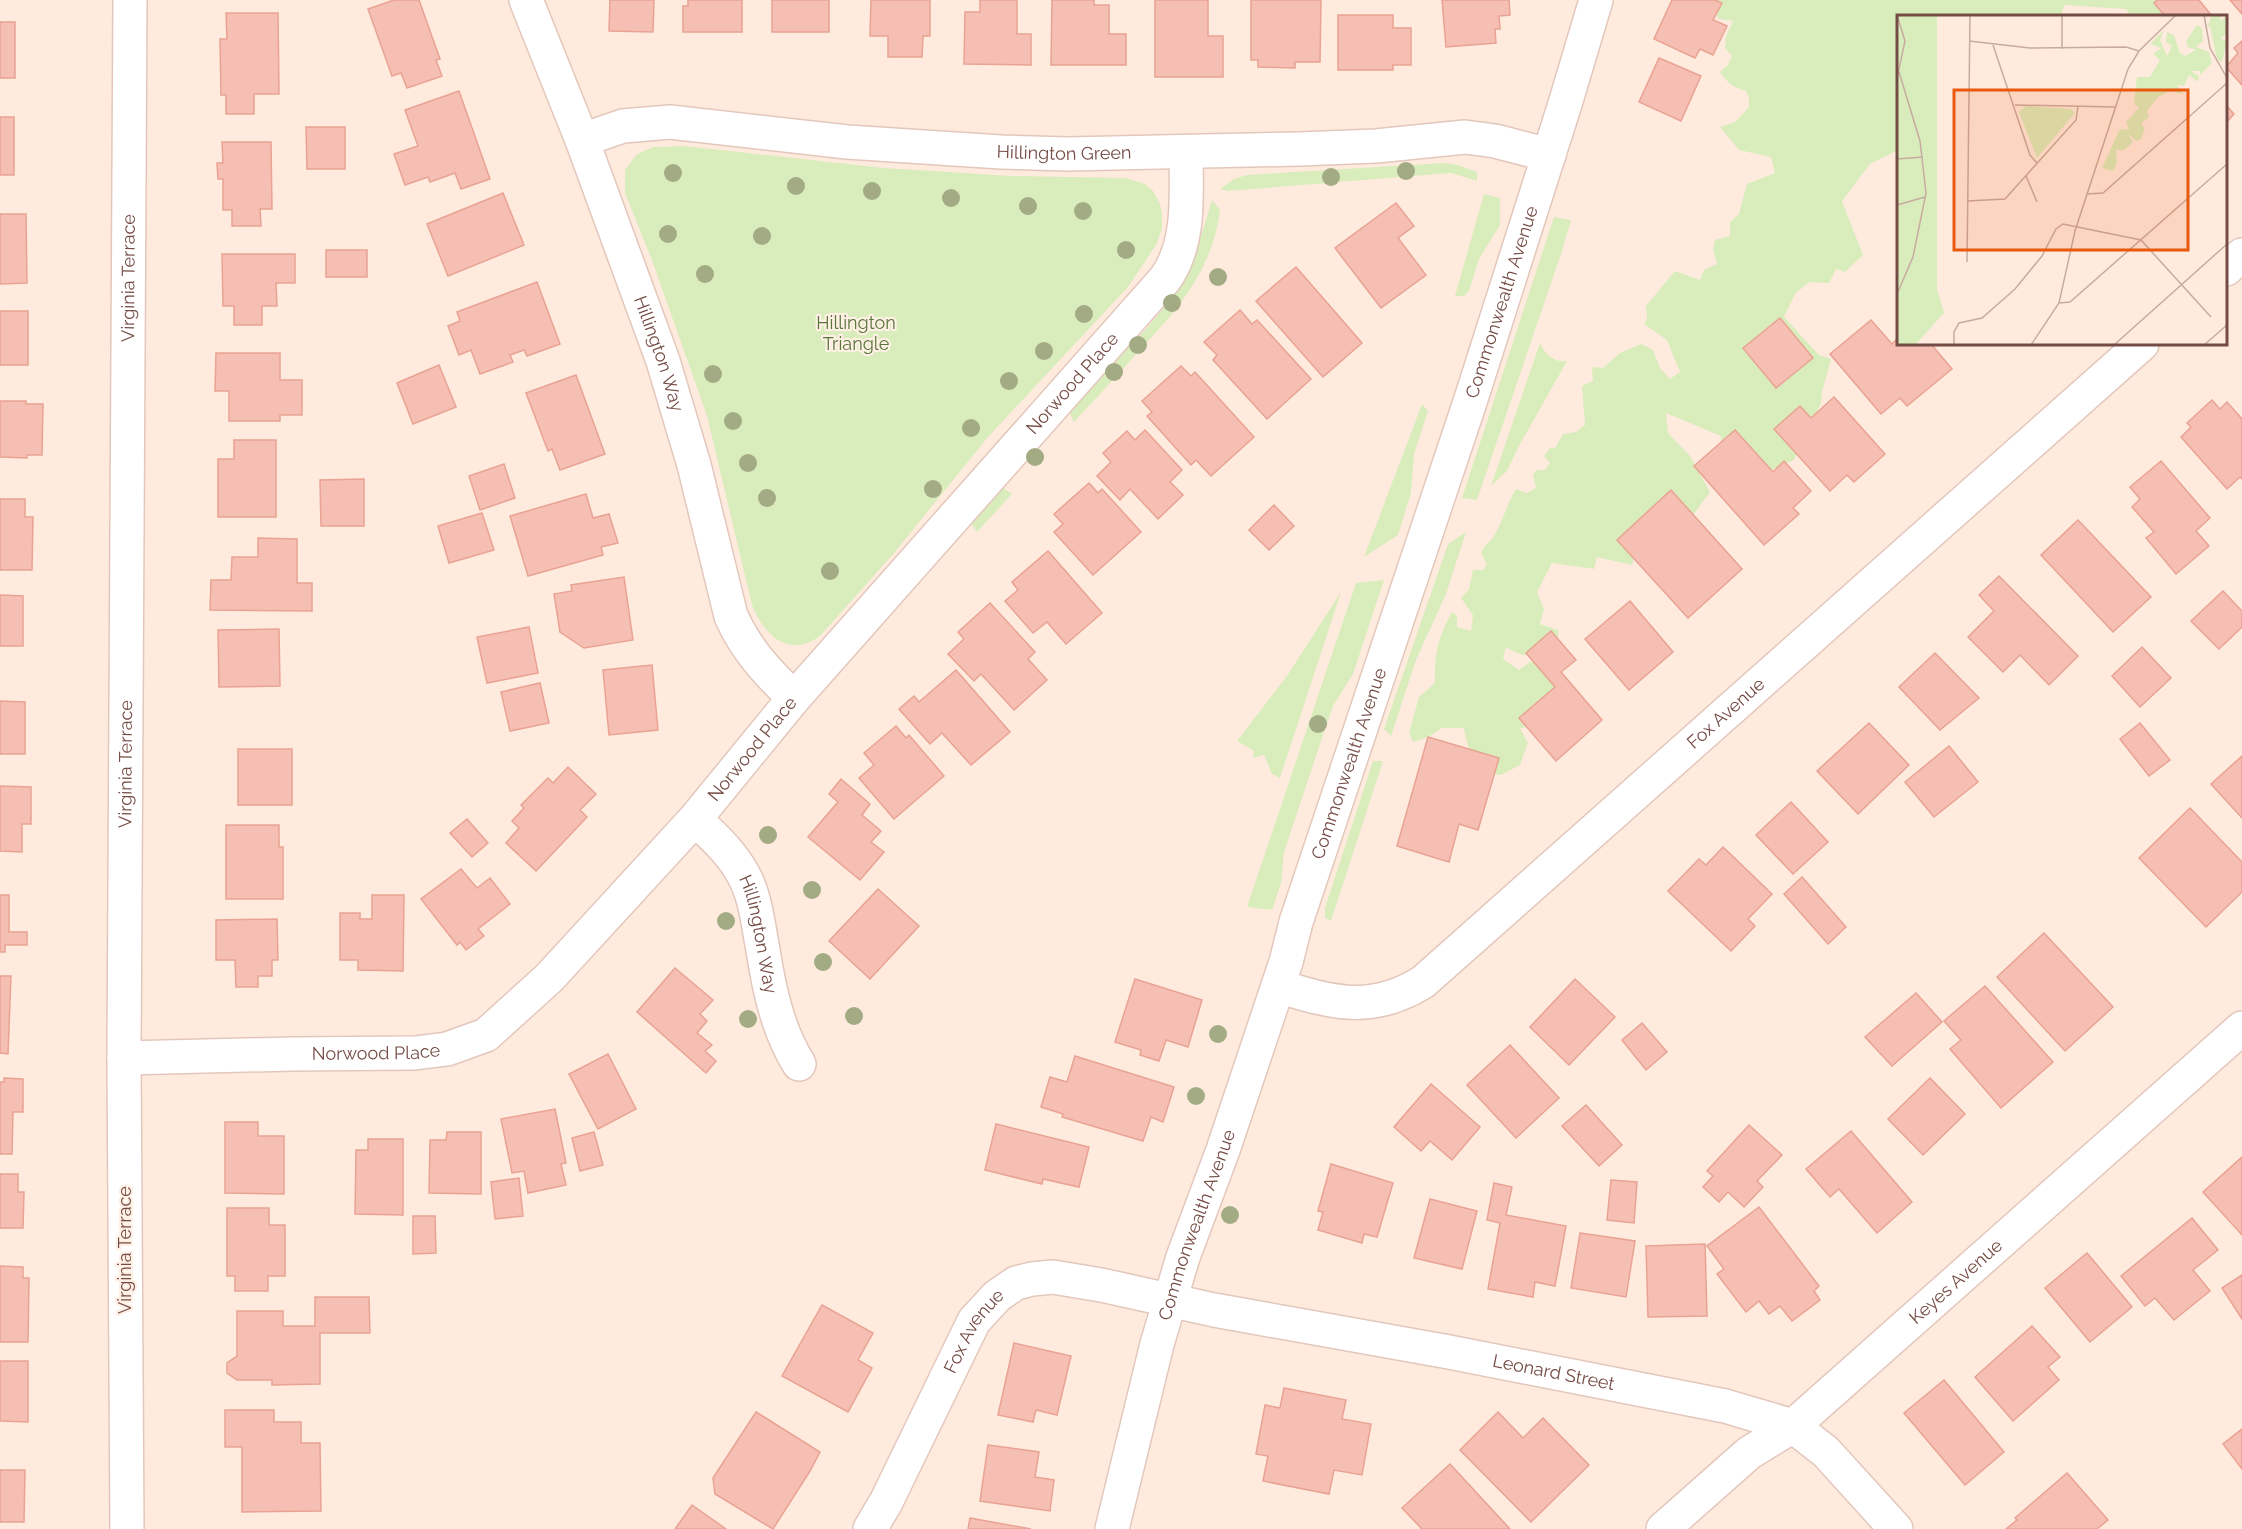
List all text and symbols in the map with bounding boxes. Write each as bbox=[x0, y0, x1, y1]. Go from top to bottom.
inset map bbox=[1897, 15, 2227, 345]
street label: Hillington Green bbox=[996, 141, 1132, 164]
street label: Commonwealth Avenue bbox=[1461, 203, 1542, 401]
street label: Virginia Terrace bbox=[117, 214, 139, 342]
street label: Hillington Way bbox=[630, 293, 689, 414]
park label: Hillington Triangle bbox=[816, 312, 896, 354]
street label: Norwood Place bbox=[1022, 328, 1123, 438]
street label: Commonwealth Avenue bbox=[1307, 665, 1390, 862]
street label: Fox Avenue bbox=[1682, 673, 1769, 753]
street label: Norwood Place bbox=[703, 692, 801, 805]
street label: Virginia Terrace bbox=[114, 700, 136, 828]
street label: Hillington Way bbox=[735, 871, 782, 996]
street label: Norwood Place bbox=[312, 1039, 442, 1064]
street label: Commonwealth Avenue bbox=[1154, 1126, 1239, 1323]
street label: Virginia Terrace bbox=[114, 1186, 135, 1314]
street label: Keyes Avenue bbox=[1905, 1234, 2007, 1328]
street label: Fox Avenue bbox=[939, 1283, 1008, 1377]
street label: Leonard Street bbox=[1491, 1350, 1616, 1394]

